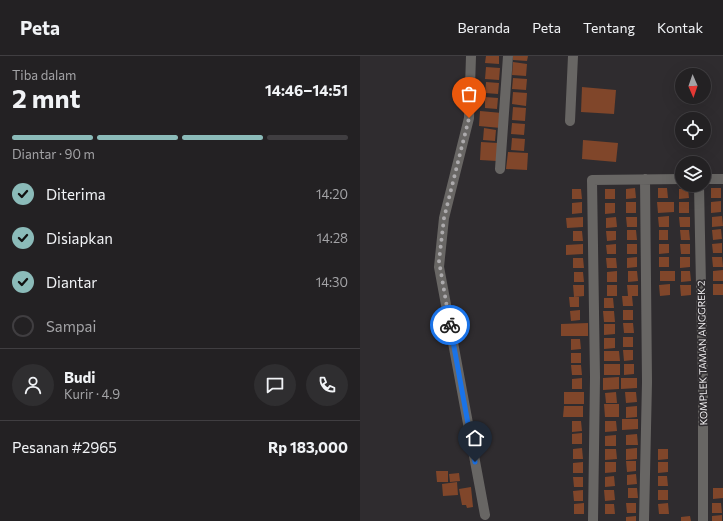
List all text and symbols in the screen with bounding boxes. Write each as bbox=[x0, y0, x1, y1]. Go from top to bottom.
text: Peta bbox=[20, 16, 60, 39]
text: Beranda bbox=[458, 19, 510, 36]
text: Peta bbox=[532, 19, 561, 36]
text: Tentang bbox=[583, 19, 635, 36]
text: Kontak bbox=[657, 19, 703, 36]
text: Tiba dalam bbox=[12, 67, 76, 83]
north arrow bbox=[675, 68, 711, 104]
map controls bbox=[675, 68, 711, 192]
pin bbox=[452, 77, 486, 118]
text: 14:46–14:51 bbox=[265, 81, 348, 99]
text: 2 mnt bbox=[12, 82, 80, 113]
icon: bag bbox=[458, 83, 480, 105]
button: locate bbox=[675, 112, 711, 148]
text: Diantar · 90 m bbox=[12, 146, 95, 162]
button: layers bbox=[675, 156, 711, 192]
icon: check bbox=[12, 183, 34, 205]
text: Diterima bbox=[46, 185, 106, 203]
text: 14:20 bbox=[316, 186, 348, 202]
icon: check bbox=[12, 227, 34, 249]
text: Disiapkan bbox=[46, 229, 113, 247]
text: 14:28 bbox=[317, 230, 348, 246]
icon: check bbox=[12, 271, 34, 293]
text: Diantar bbox=[46, 273, 97, 291]
text: 14:30 bbox=[316, 274, 348, 290]
street label: KOMPLEK TAMAN ANGGREK 2 bbox=[695, 280, 709, 425]
courier bbox=[430, 305, 470, 345]
icon: bike bbox=[439, 314, 461, 336]
text: Sampai bbox=[46, 317, 96, 335]
button: person bbox=[12, 364, 54, 406]
button: chat bbox=[254, 364, 296, 406]
button: phone bbox=[306, 364, 348, 406]
text: Budi bbox=[64, 368, 95, 386]
text: Kurir · 4.9 bbox=[64, 386, 120, 402]
pin bbox=[458, 421, 492, 462]
icon: home bbox=[464, 427, 486, 449]
text: Pesanan #2965 bbox=[12, 438, 117, 456]
text: Rp 183,000 bbox=[268, 438, 348, 456]

